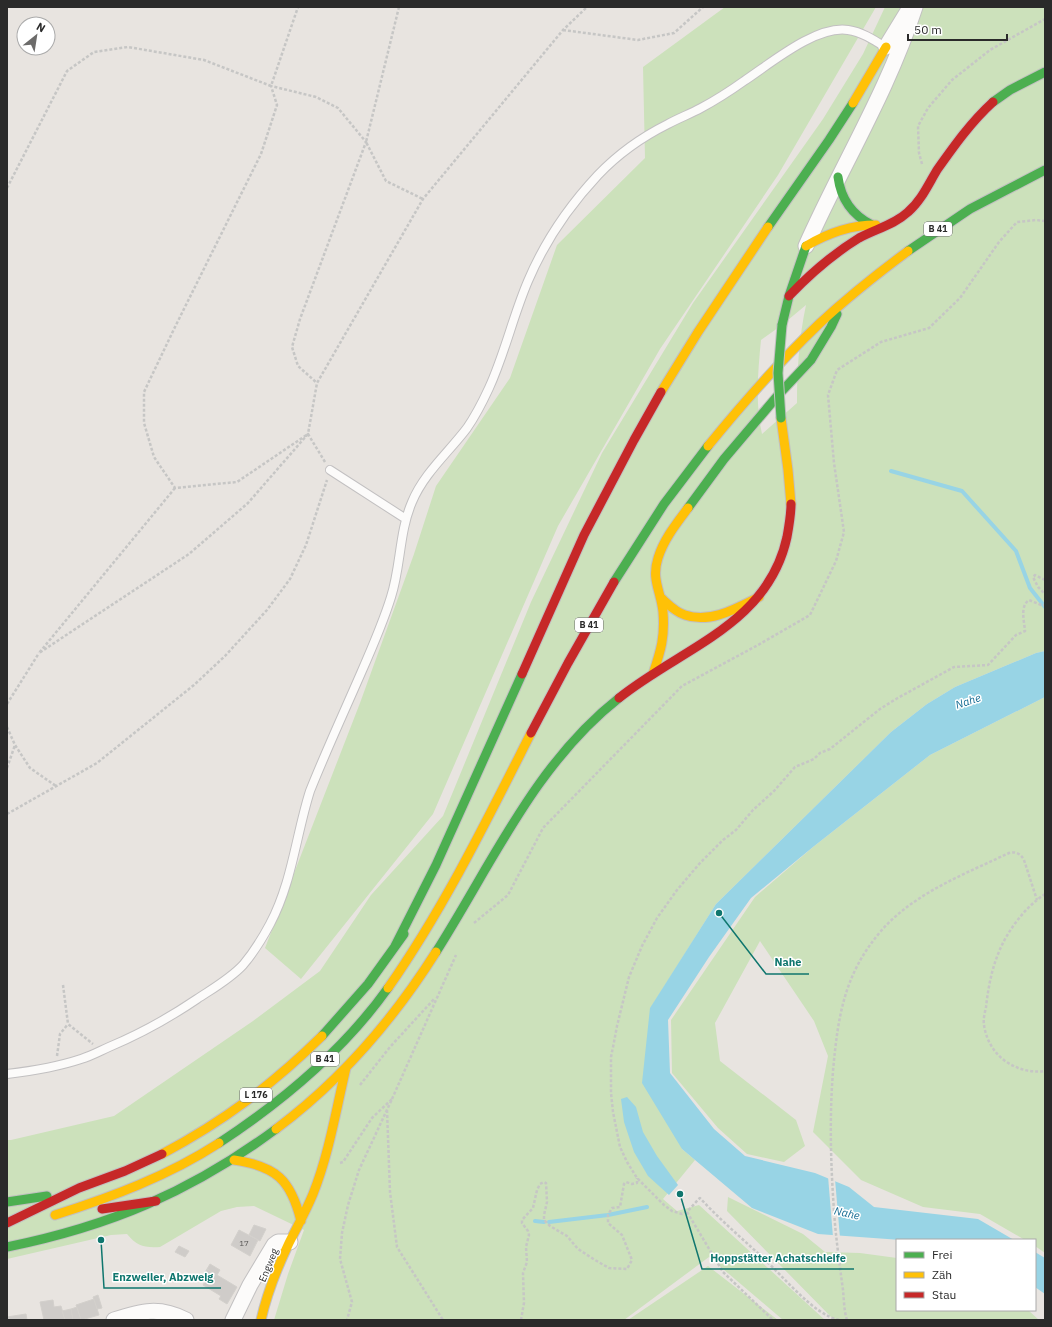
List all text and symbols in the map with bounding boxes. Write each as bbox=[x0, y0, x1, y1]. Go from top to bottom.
north arrow bbox=[16, 16, 56, 56]
scale bar bbox=[908, 16, 1007, 42]
text: N bbox=[34, 19, 48, 35]
text: 50 m bbox=[914, 22, 942, 37]
road number: B 41 bbox=[924, 222, 952, 236]
road number: B 41 bbox=[575, 618, 603, 632]
water label: Nahe bbox=[954, 690, 983, 712]
callout: Nahe bbox=[766, 951, 809, 974]
text: Nahe bbox=[775, 955, 801, 969]
road number: B 41 bbox=[311, 1052, 339, 1066]
road number: L 176 bbox=[240, 1088, 272, 1102]
water label: Nahe bbox=[833, 1203, 861, 1223]
house number: 17 bbox=[239, 1238, 249, 1248]
legend bbox=[896, 1239, 1036, 1311]
street label: Engweg bbox=[256, 1246, 281, 1284]
callout: Hoppstätter Achatschleife bbox=[702, 1246, 854, 1269]
text: Frei bbox=[932, 1247, 952, 1262]
text: Hoppstätter Achatschleife bbox=[710, 1251, 846, 1265]
callout: Enzweiler, Abzweig bbox=[104, 1265, 221, 1288]
text: Zäh bbox=[932, 1267, 952, 1282]
text: Enzweiler, Abzweig bbox=[113, 1270, 214, 1284]
text: Stau bbox=[932, 1287, 956, 1302]

